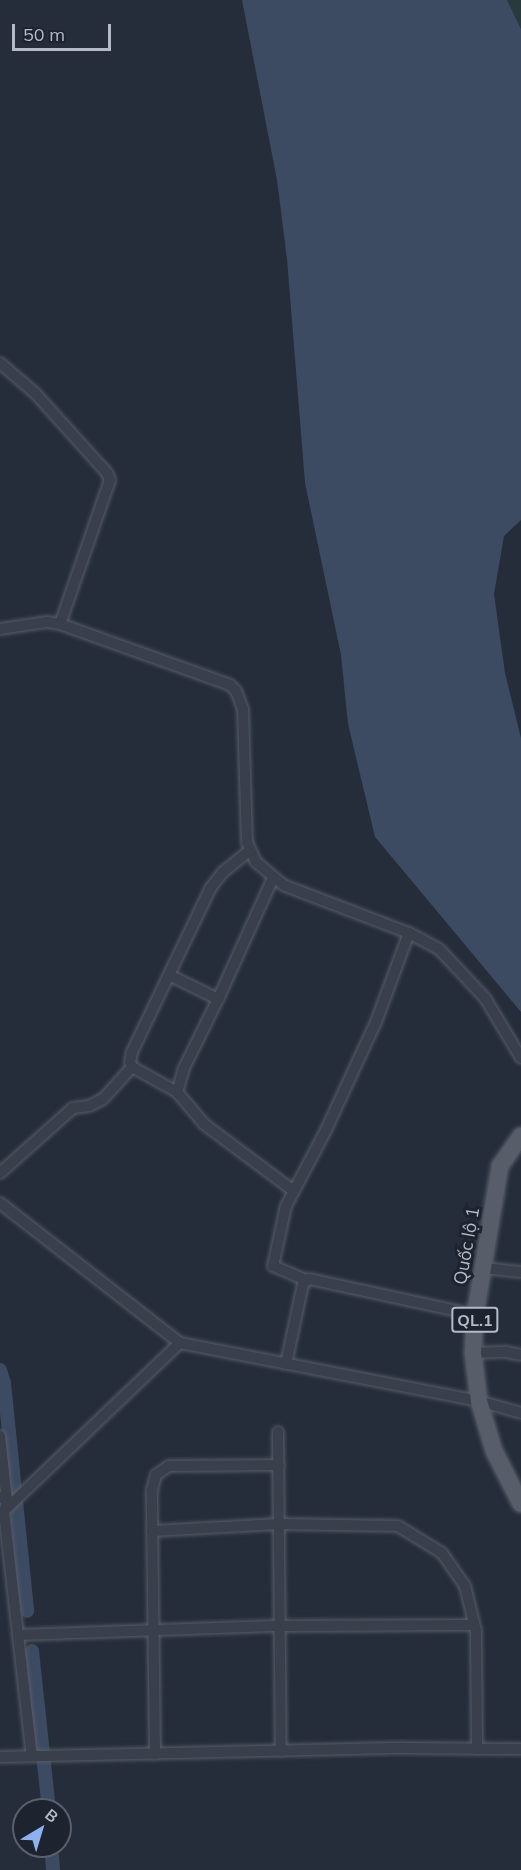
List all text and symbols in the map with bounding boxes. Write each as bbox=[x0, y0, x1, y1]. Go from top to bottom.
scale bar bbox=[15, 12, 114, 50]
text: 50 m bbox=[23, 23, 65, 46]
street label: Quốc lộ 1 bbox=[450, 1206, 484, 1286]
road number: QL.1 bbox=[451, 1307, 499, 1333]
north arrow bbox=[12, 1798, 72, 1858]
text: B bbox=[41, 1804, 62, 1827]

